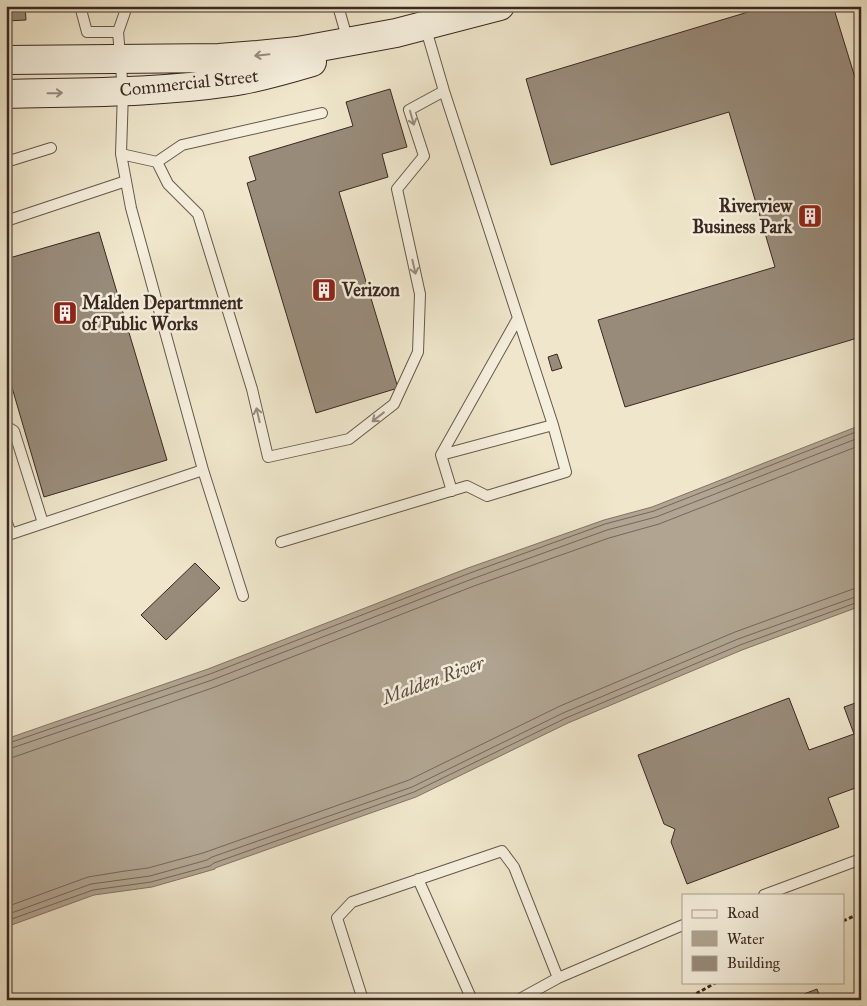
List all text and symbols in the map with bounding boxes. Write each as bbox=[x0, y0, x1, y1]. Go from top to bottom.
one-way arrow bbox=[254, 50, 270, 59]
street label: Commercial Street bbox=[119, 65, 260, 101]
one-way arrow bbox=[46, 88, 63, 98]
one-way arrow bbox=[407, 110, 417, 126]
place label: Riverview Business Park bbox=[692, 195, 793, 238]
building icon: Riverview Business Park bbox=[797, 203, 823, 229]
one-way arrow bbox=[410, 259, 420, 275]
building icon: Verizon bbox=[311, 277, 337, 303]
place label: Verizon bbox=[341, 279, 400, 301]
place label: Malden Departmnent of Public Works bbox=[82, 292, 244, 335]
building icon: Malden Departmnent of Public Works bbox=[52, 300, 78, 326]
one-way arrow bbox=[253, 408, 262, 424]
one-way arrow bbox=[372, 411, 385, 422]
water label: Malden River bbox=[377, 651, 488, 710]
legend bbox=[682, 894, 844, 984]
text: Road bbox=[727, 904, 759, 922]
text: Water bbox=[727, 930, 764, 948]
text: Building bbox=[727, 954, 781, 972]

